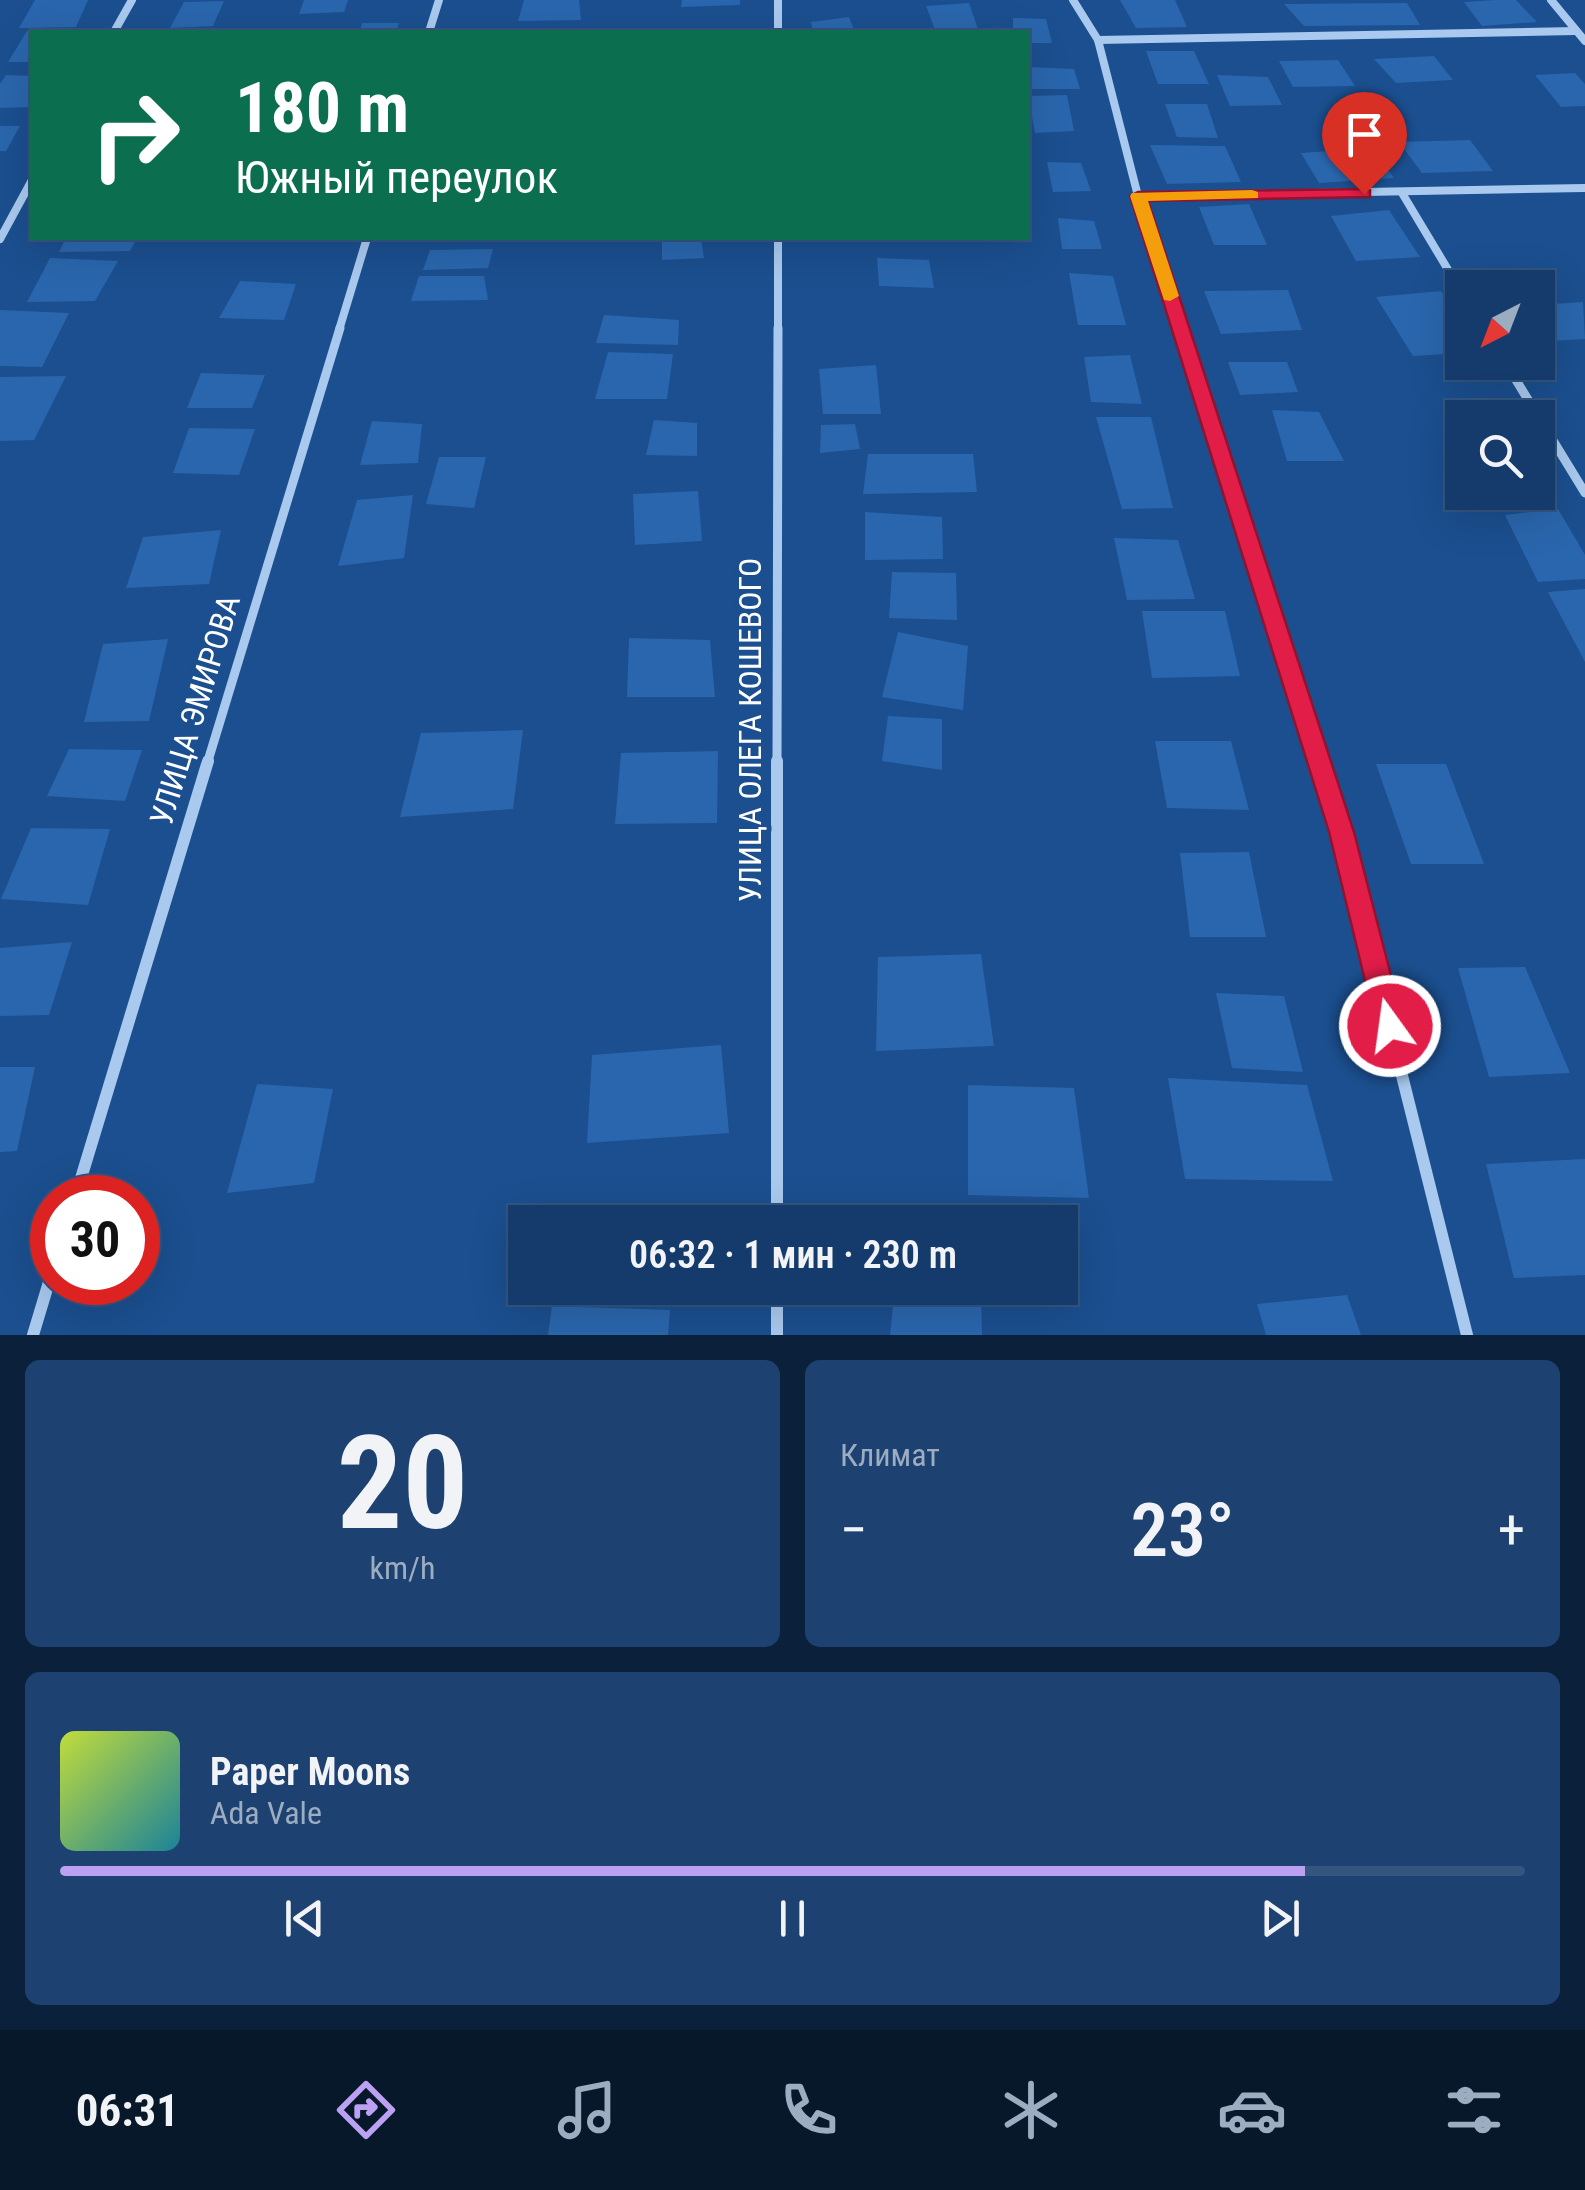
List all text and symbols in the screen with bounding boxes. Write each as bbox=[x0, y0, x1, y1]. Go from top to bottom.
text: 180 m bbox=[235, 67, 409, 149]
icon: right bbox=[70, 70, 200, 200]
pin bbox=[1322, 92, 1407, 195]
icon: arrive bbox=[1337, 107, 1392, 162]
text: Южный переулок bbox=[235, 151, 558, 204]
north arrow bbox=[1445, 270, 1555, 380]
map controls bbox=[1445, 270, 1555, 510]
button: search bbox=[1445, 400, 1555, 510]
street label: УЛИЦА ОЛЕГА КОШЕВОГО bbox=[731, 558, 769, 902]
street label: УЛИЦА ЭМИРОВА bbox=[142, 590, 248, 830]
position arrow bbox=[1338, 974, 1442, 1078]
speed limit sign: 30 bbox=[30, 1175, 160, 1305]
text: 06:32 · 1 мин · 230 m bbox=[629, 1233, 957, 1277]
text: 20 bbox=[337, 1407, 468, 1560]
text: Климат bbox=[840, 1436, 940, 1474]
text: 23° bbox=[1130, 1486, 1235, 1574]
text: − bbox=[840, 1498, 868, 1562]
text: + bbox=[1498, 1498, 1525, 1562]
text: km/h bbox=[370, 1549, 435, 1587]
text: Paper Moons bbox=[210, 1750, 410, 1794]
text: Ada Vale bbox=[210, 1794, 322, 1832]
icon: previous bbox=[277, 1891, 332, 1946]
icon: pause bbox=[765, 1891, 820, 1946]
icon: next bbox=[1253, 1891, 1308, 1946]
icon: directions bbox=[331, 2075, 401, 2145]
icon: music bbox=[552, 2075, 622, 2145]
icon: phone bbox=[774, 2075, 844, 2145]
icon: climate bbox=[996, 2075, 1066, 2145]
icon: car bbox=[1217, 2075, 1287, 2145]
icon: filters bbox=[1439, 2075, 1509, 2145]
text: 06:31 bbox=[76, 2084, 179, 2137]

